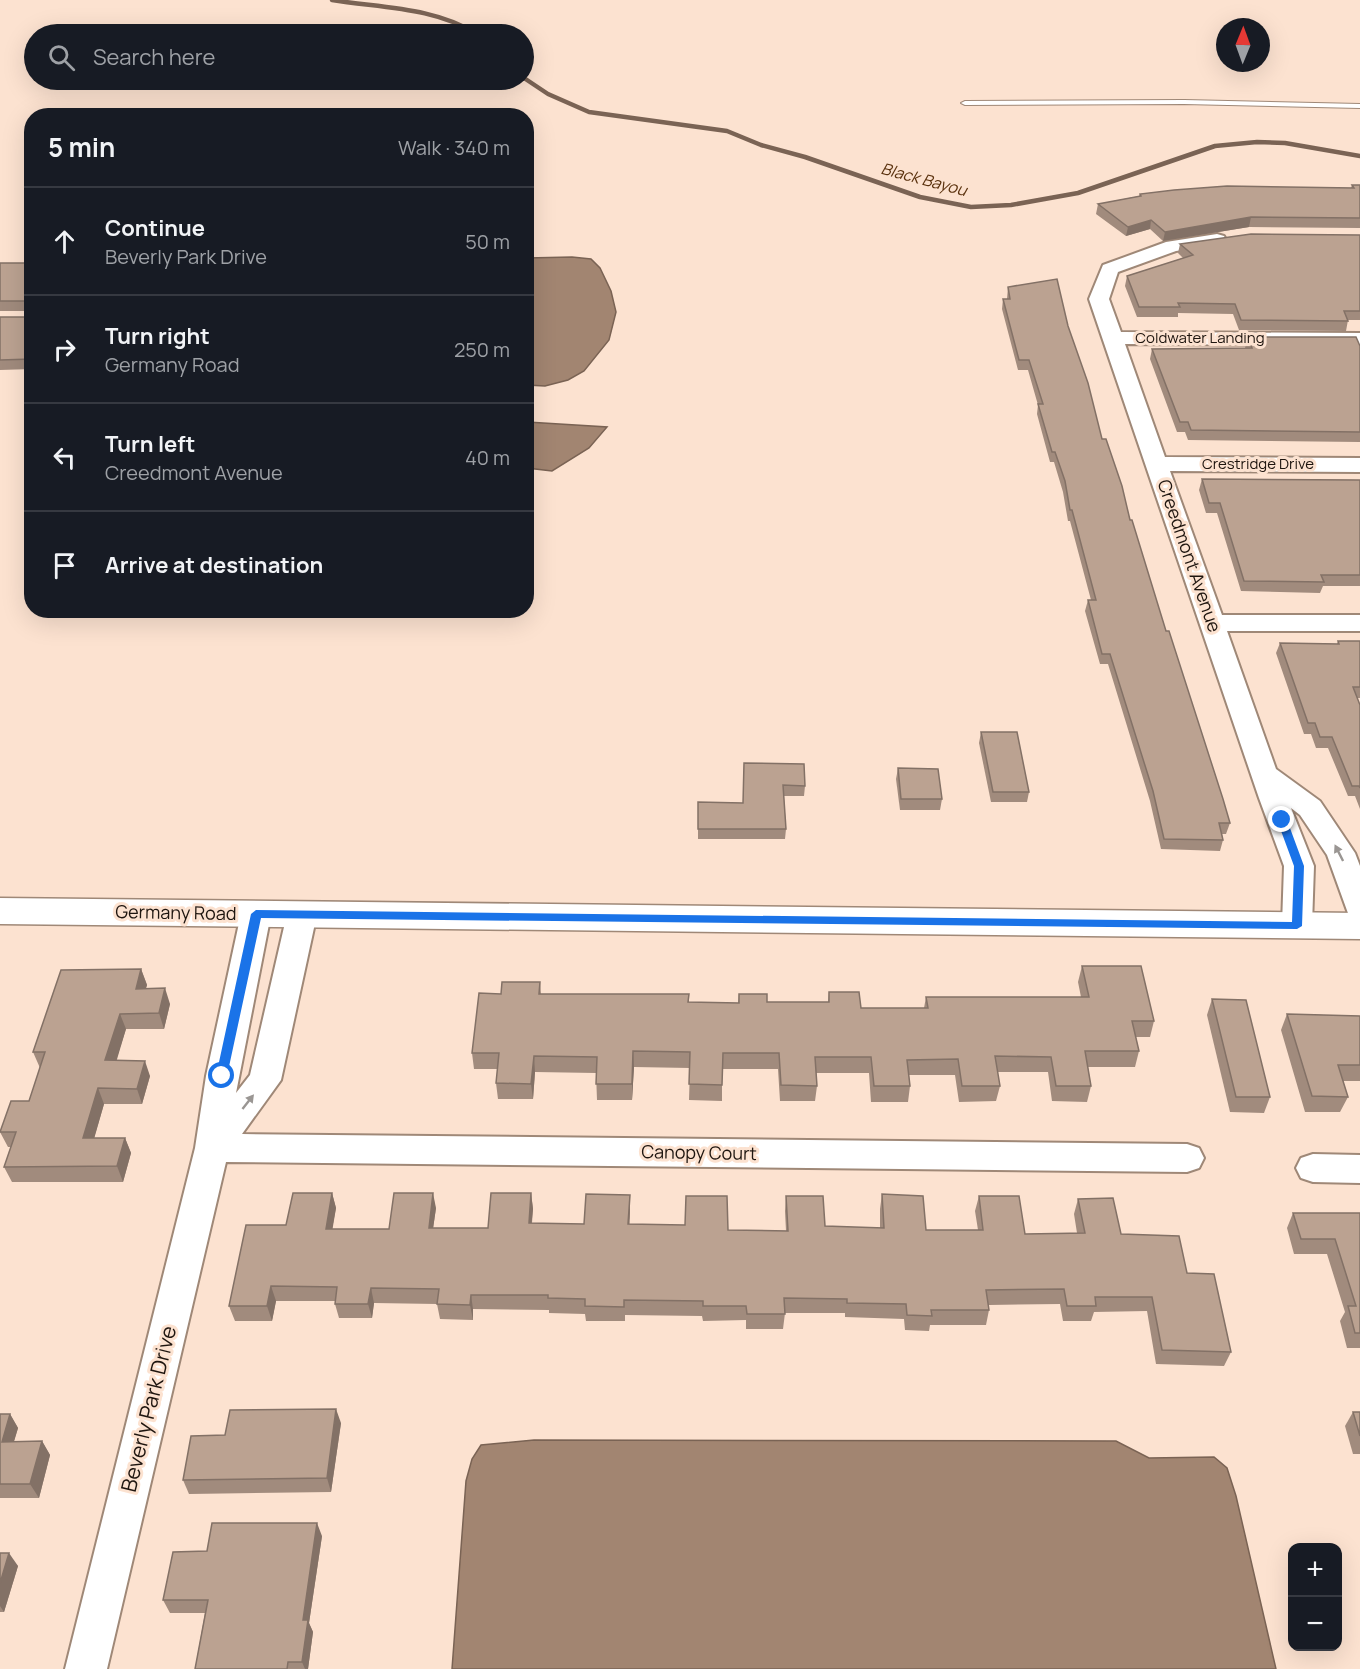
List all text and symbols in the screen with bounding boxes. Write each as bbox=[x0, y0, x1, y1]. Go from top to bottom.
north arrow bbox=[1216, 18, 1270, 72]
search box bbox=[24, 24, 534, 90]
icon: search bbox=[45, 41, 78, 74]
text: Search here bbox=[93, 42, 215, 72]
text: 5 min bbox=[48, 129, 115, 165]
text: Walk · 340 m bbox=[398, 134, 510, 161]
water label: Black Bayou bbox=[879, 157, 971, 201]
text: Continue bbox=[105, 213, 205, 243]
icon: ahead bbox=[48, 225, 81, 258]
text: 50 m bbox=[465, 228, 510, 255]
text: Beverly Park Drive bbox=[105, 243, 267, 270]
text: Turn right bbox=[105, 321, 210, 351]
street label: Coldwater Landing bbox=[1135, 327, 1265, 348]
icon: right bbox=[48, 333, 81, 366]
text: 250 m bbox=[454, 336, 510, 363]
text: Germany Road bbox=[105, 351, 240, 378]
text: Turn left bbox=[105, 429, 195, 459]
icon: left bbox=[48, 441, 81, 474]
text: 40 m bbox=[465, 444, 510, 471]
street label: Crestridge Drive bbox=[1202, 453, 1314, 474]
text: Creedmont Avenue bbox=[105, 459, 283, 486]
street label: Creedmont Avenue bbox=[1153, 476, 1227, 635]
icon: arrive bbox=[48, 549, 81, 582]
text: Arrive at destination bbox=[105, 550, 323, 580]
route end bbox=[1268, 806, 1294, 832]
one-way arrow bbox=[1335, 844, 1345, 862]
street label: Germany Road bbox=[115, 899, 237, 925]
route start bbox=[208, 1062, 234, 1088]
one-way arrow bbox=[241, 1094, 254, 1110]
street label: Canopy Court bbox=[641, 1139, 757, 1165]
street label: Beverly Park Drive bbox=[114, 1323, 182, 1495]
map controls bbox=[1288, 1543, 1342, 1651]
button: + bbox=[1288, 1543, 1342, 1597]
button: − bbox=[1288, 1597, 1342, 1651]

